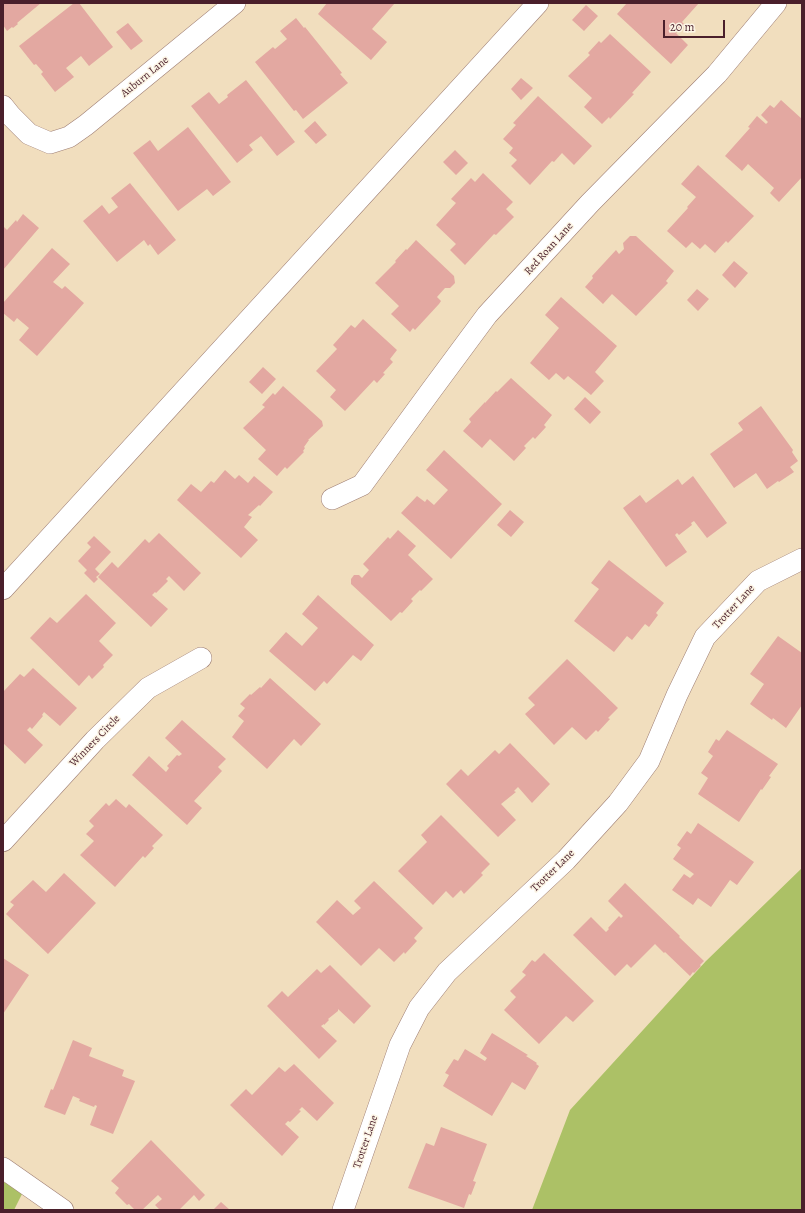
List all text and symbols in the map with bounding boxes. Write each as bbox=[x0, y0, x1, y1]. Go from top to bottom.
scale bar bbox=[665, 12, 727, 38]
text: 20 m bbox=[670, 19, 694, 35]
street label: Auburn Lane bbox=[118, 54, 172, 100]
street label: Red Roan Lane bbox=[522, 220, 576, 278]
street label: Trotter Lane bbox=[710, 582, 758, 632]
street label: Winners Circle bbox=[67, 712, 123, 770]
street label: Trotter Lane bbox=[528, 847, 578, 895]
street label: Trotter Lane bbox=[351, 1114, 381, 1170]

